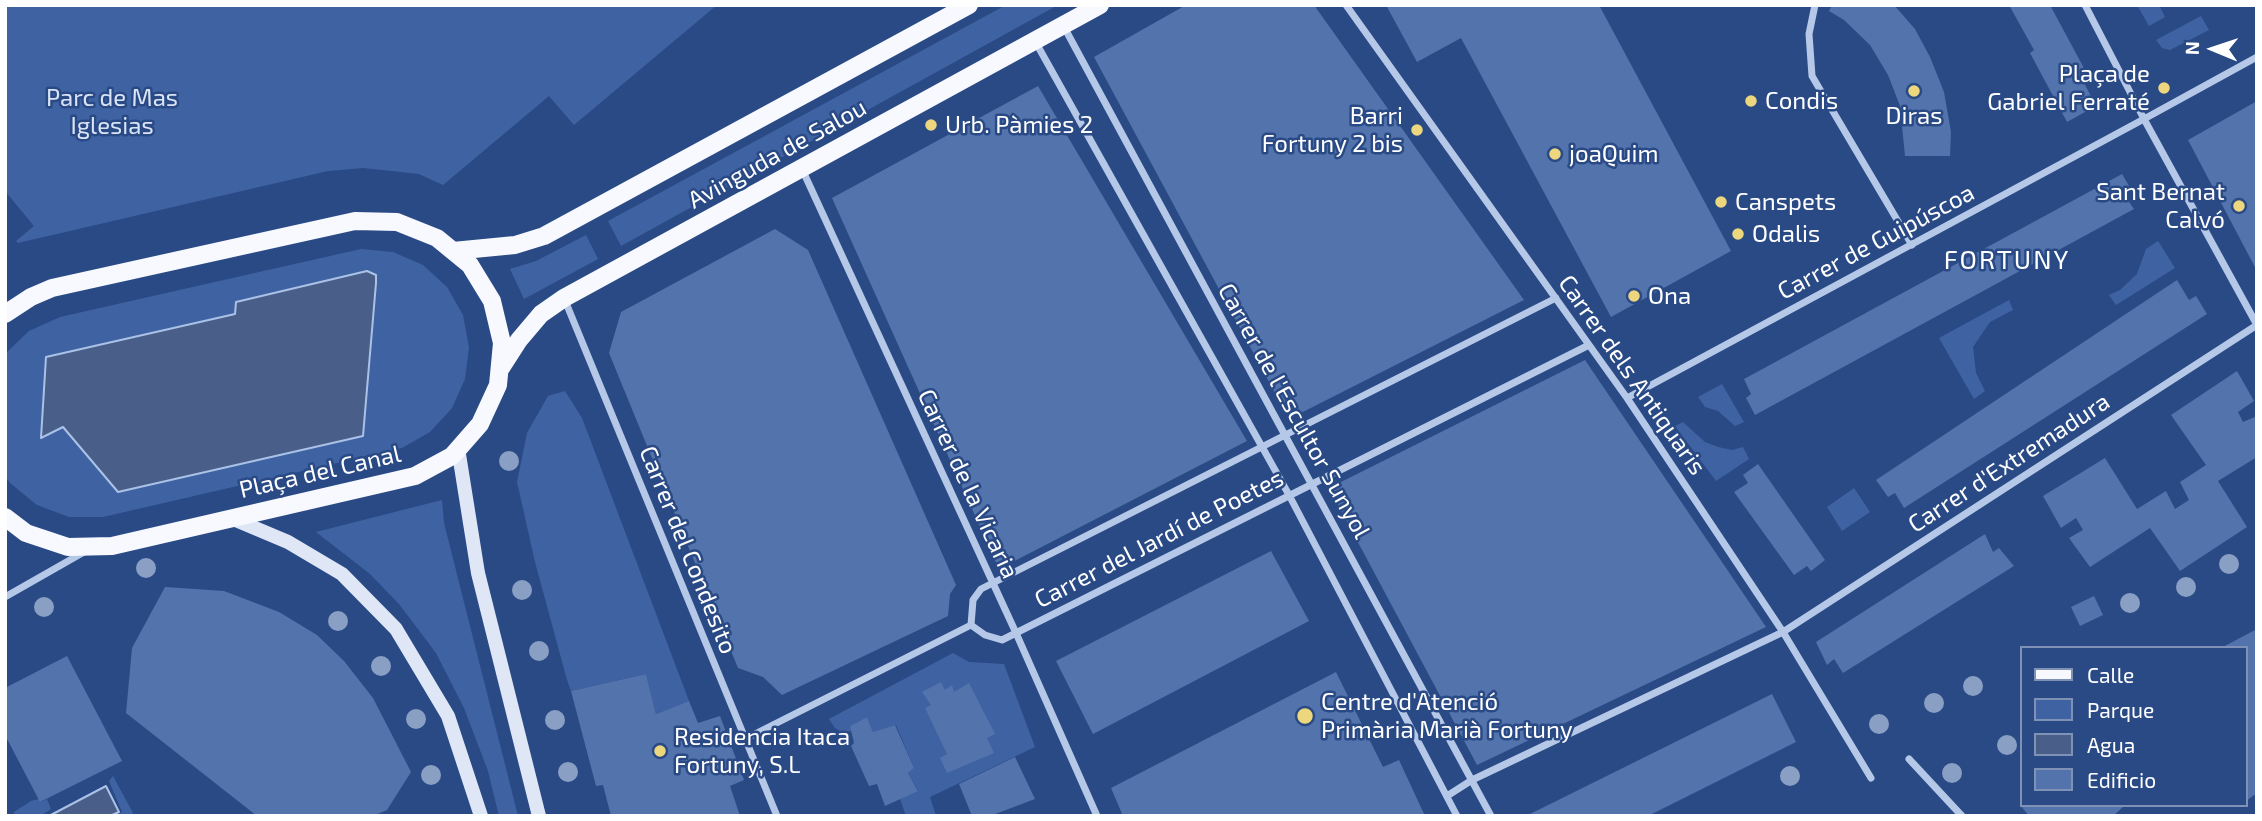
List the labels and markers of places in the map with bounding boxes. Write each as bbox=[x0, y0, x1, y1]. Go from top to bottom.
place label: Plaça de Gabriel Ferraté bbox=[1987, 60, 2150, 116]
marker: Plaça de Gabriel Ferraté bbox=[2156, 80, 2172, 96]
marker: Diras bbox=[1906, 83, 1922, 99]
place label: Condis bbox=[1765, 87, 1838, 115]
marker: Condis bbox=[1743, 93, 1759, 109]
place label: Barri Fortuny 2 bis bbox=[1262, 102, 1403, 158]
place label: Diras bbox=[1886, 102, 1942, 130]
place label: Urb. Pàmies 2 bbox=[945, 111, 1093, 139]
marker: Urb. Pàmies 2 bbox=[923, 117, 939, 133]
marker: Barri Fortuny 2 bis bbox=[1409, 122, 1425, 138]
place label: joaQuim bbox=[1569, 140, 1659, 168]
marker: joaQuim bbox=[1547, 146, 1563, 162]
place label: Sant Bernat Calvó bbox=[2096, 178, 2225, 234]
place label: Canspets bbox=[1735, 188, 1836, 216]
marker: Canspets bbox=[1713, 194, 1729, 210]
marker: Sant Bernat Calvó bbox=[2231, 198, 2247, 214]
place label: Odalis bbox=[1752, 220, 1820, 248]
marker: Odalis bbox=[1730, 226, 1746, 242]
place label: Ona bbox=[1648, 282, 1691, 310]
marker: Ona bbox=[1626, 288, 1642, 304]
place label: Centre d'Atenció Primària Marià Fortuny bbox=[1321, 688, 1573, 744]
marker: Centre d'Atenció Primària Marià Fortuny bbox=[1295, 706, 1315, 726]
place label: Residencia Itaca Fortuny, S.L bbox=[674, 723, 850, 779]
marker: Residencia Itaca Fortuny, S.L bbox=[652, 743, 668, 759]

